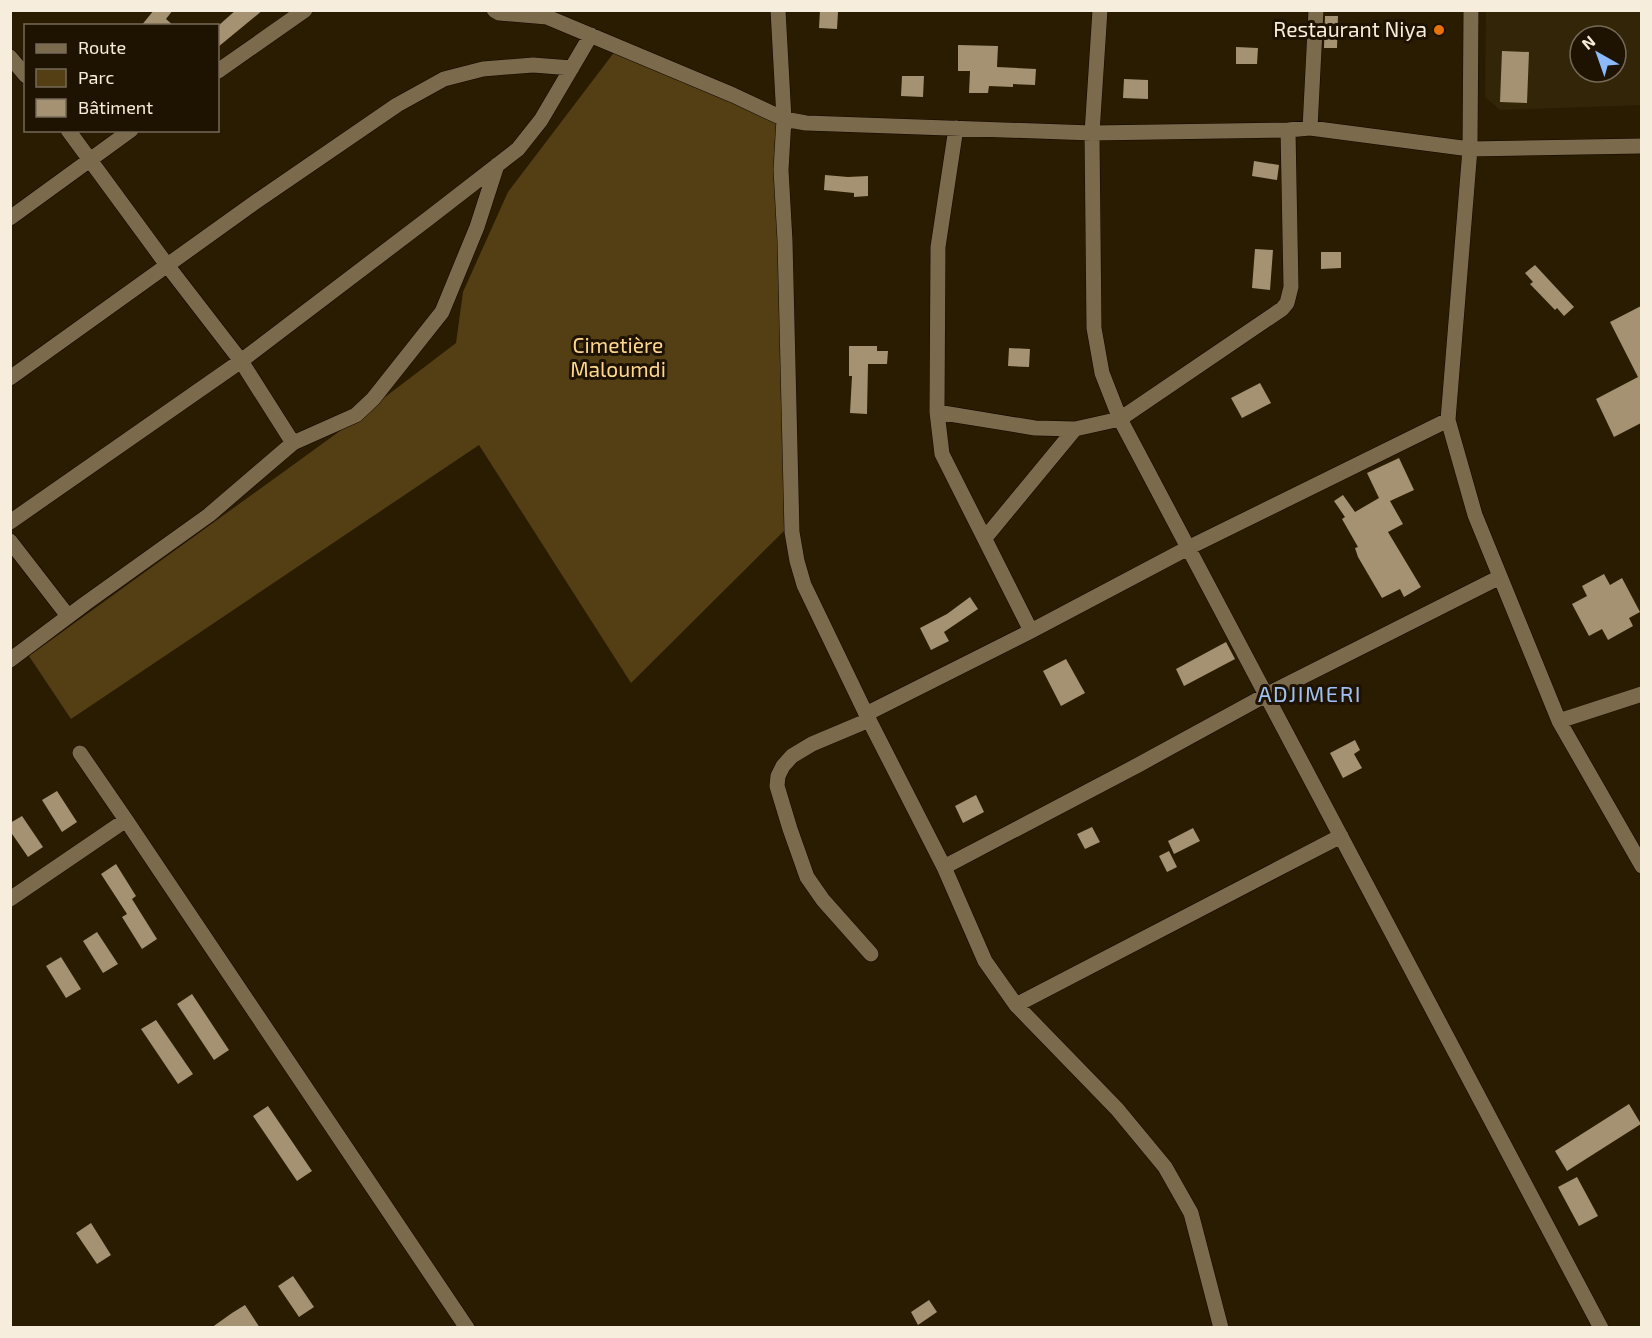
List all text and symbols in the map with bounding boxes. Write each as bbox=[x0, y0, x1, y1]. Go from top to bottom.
place label: Restaurant Niya bbox=[1273, 16, 1427, 41]
marker: Restaurant Niya bbox=[1432, 23, 1446, 37]
legend bbox=[24, 24, 219, 132]
north arrow bbox=[1568, 24, 1628, 84]
text: N bbox=[1578, 31, 1599, 53]
text: Route bbox=[78, 36, 126, 58]
text: Parc bbox=[78, 66, 114, 88]
text: Bâtiment bbox=[78, 96, 153, 118]
park label: Cimetière Maloumdi bbox=[570, 332, 666, 381]
district label: ADJIMERI bbox=[1258, 680, 1362, 706]

